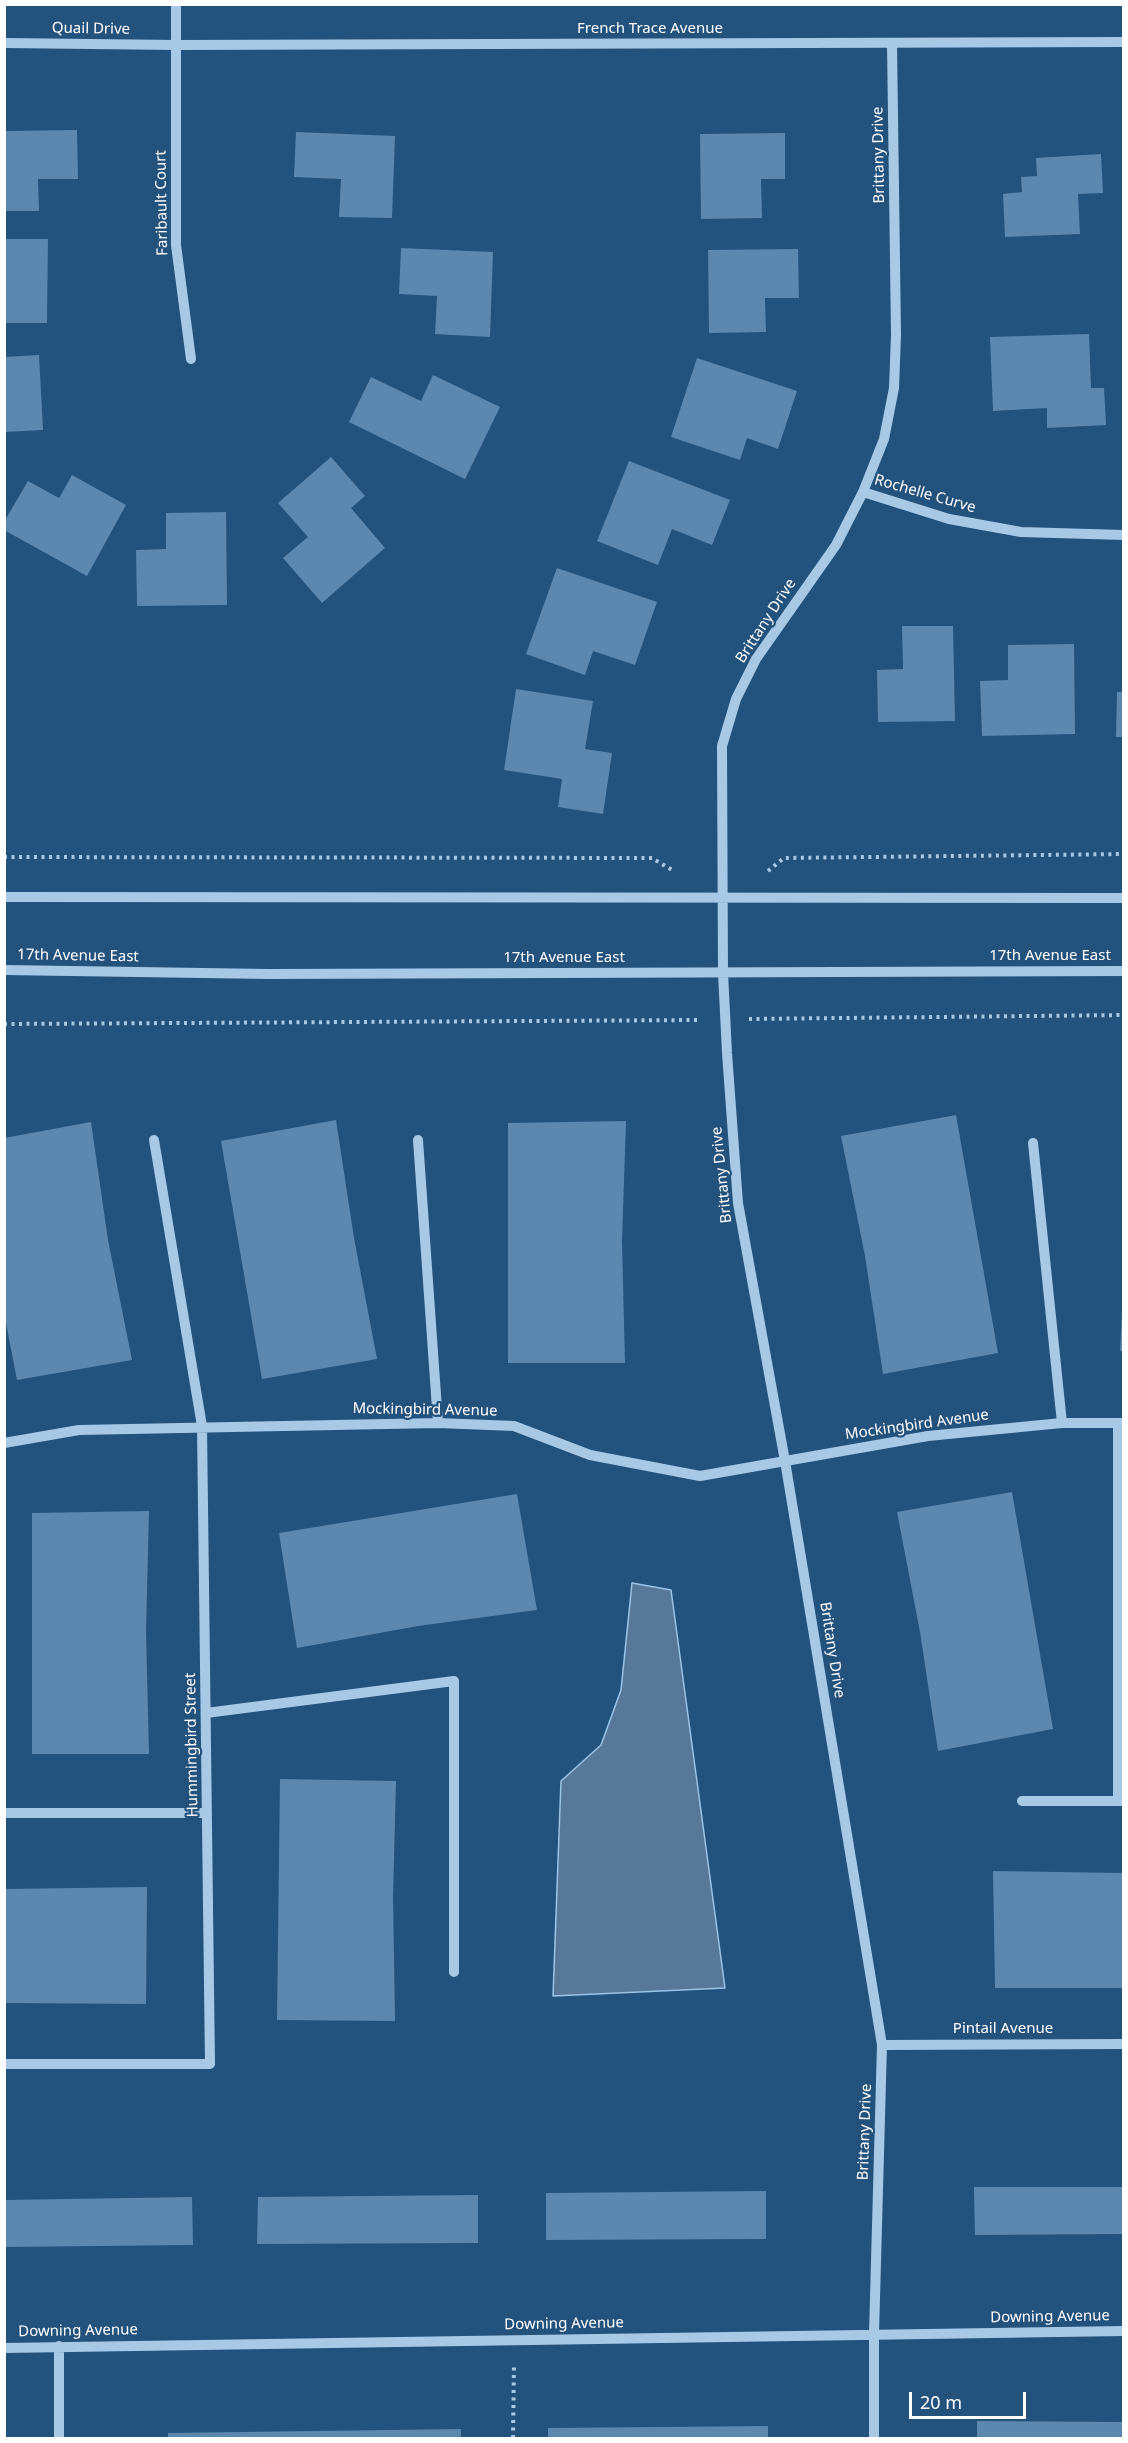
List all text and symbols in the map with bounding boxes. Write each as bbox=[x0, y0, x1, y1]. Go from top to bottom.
street label: Quail Drive bbox=[52, 19, 130, 39]
street label: French Trace Avenue bbox=[577, 20, 723, 38]
street label: Brittany Drive bbox=[869, 106, 889, 204]
street label: Faribault Court bbox=[152, 150, 172, 256]
street label: Rochelle Curve bbox=[872, 471, 978, 517]
street label: Brittany Drive bbox=[732, 575, 800, 667]
street label: 17th Avenue East bbox=[17, 946, 139, 966]
street label: 17th Avenue East bbox=[989, 947, 1111, 965]
street label: 17th Avenue East bbox=[503, 949, 625, 967]
street label: Brittany Drive bbox=[708, 1126, 736, 1224]
street label: Mockingbird Avenue bbox=[352, 1400, 498, 1420]
street label: Mockingbird Avenue bbox=[844, 1406, 990, 1444]
street label: Brittany Drive bbox=[816, 1601, 848, 1699]
street label: Hummingbird Street bbox=[182, 1672, 202, 1818]
street label: Pintail Avenue bbox=[953, 2020, 1053, 2038]
street label: Brittany Drive bbox=[854, 2083, 876, 2181]
street label: Downing Avenue bbox=[990, 2307, 1110, 2327]
street label: Downing Avenue bbox=[504, 2314, 624, 2334]
street label: Downing Avenue bbox=[18, 2321, 138, 2341]
scale bar bbox=[912, 2380, 1029, 2418]
text: 20 m bbox=[920, 2390, 962, 2414]

